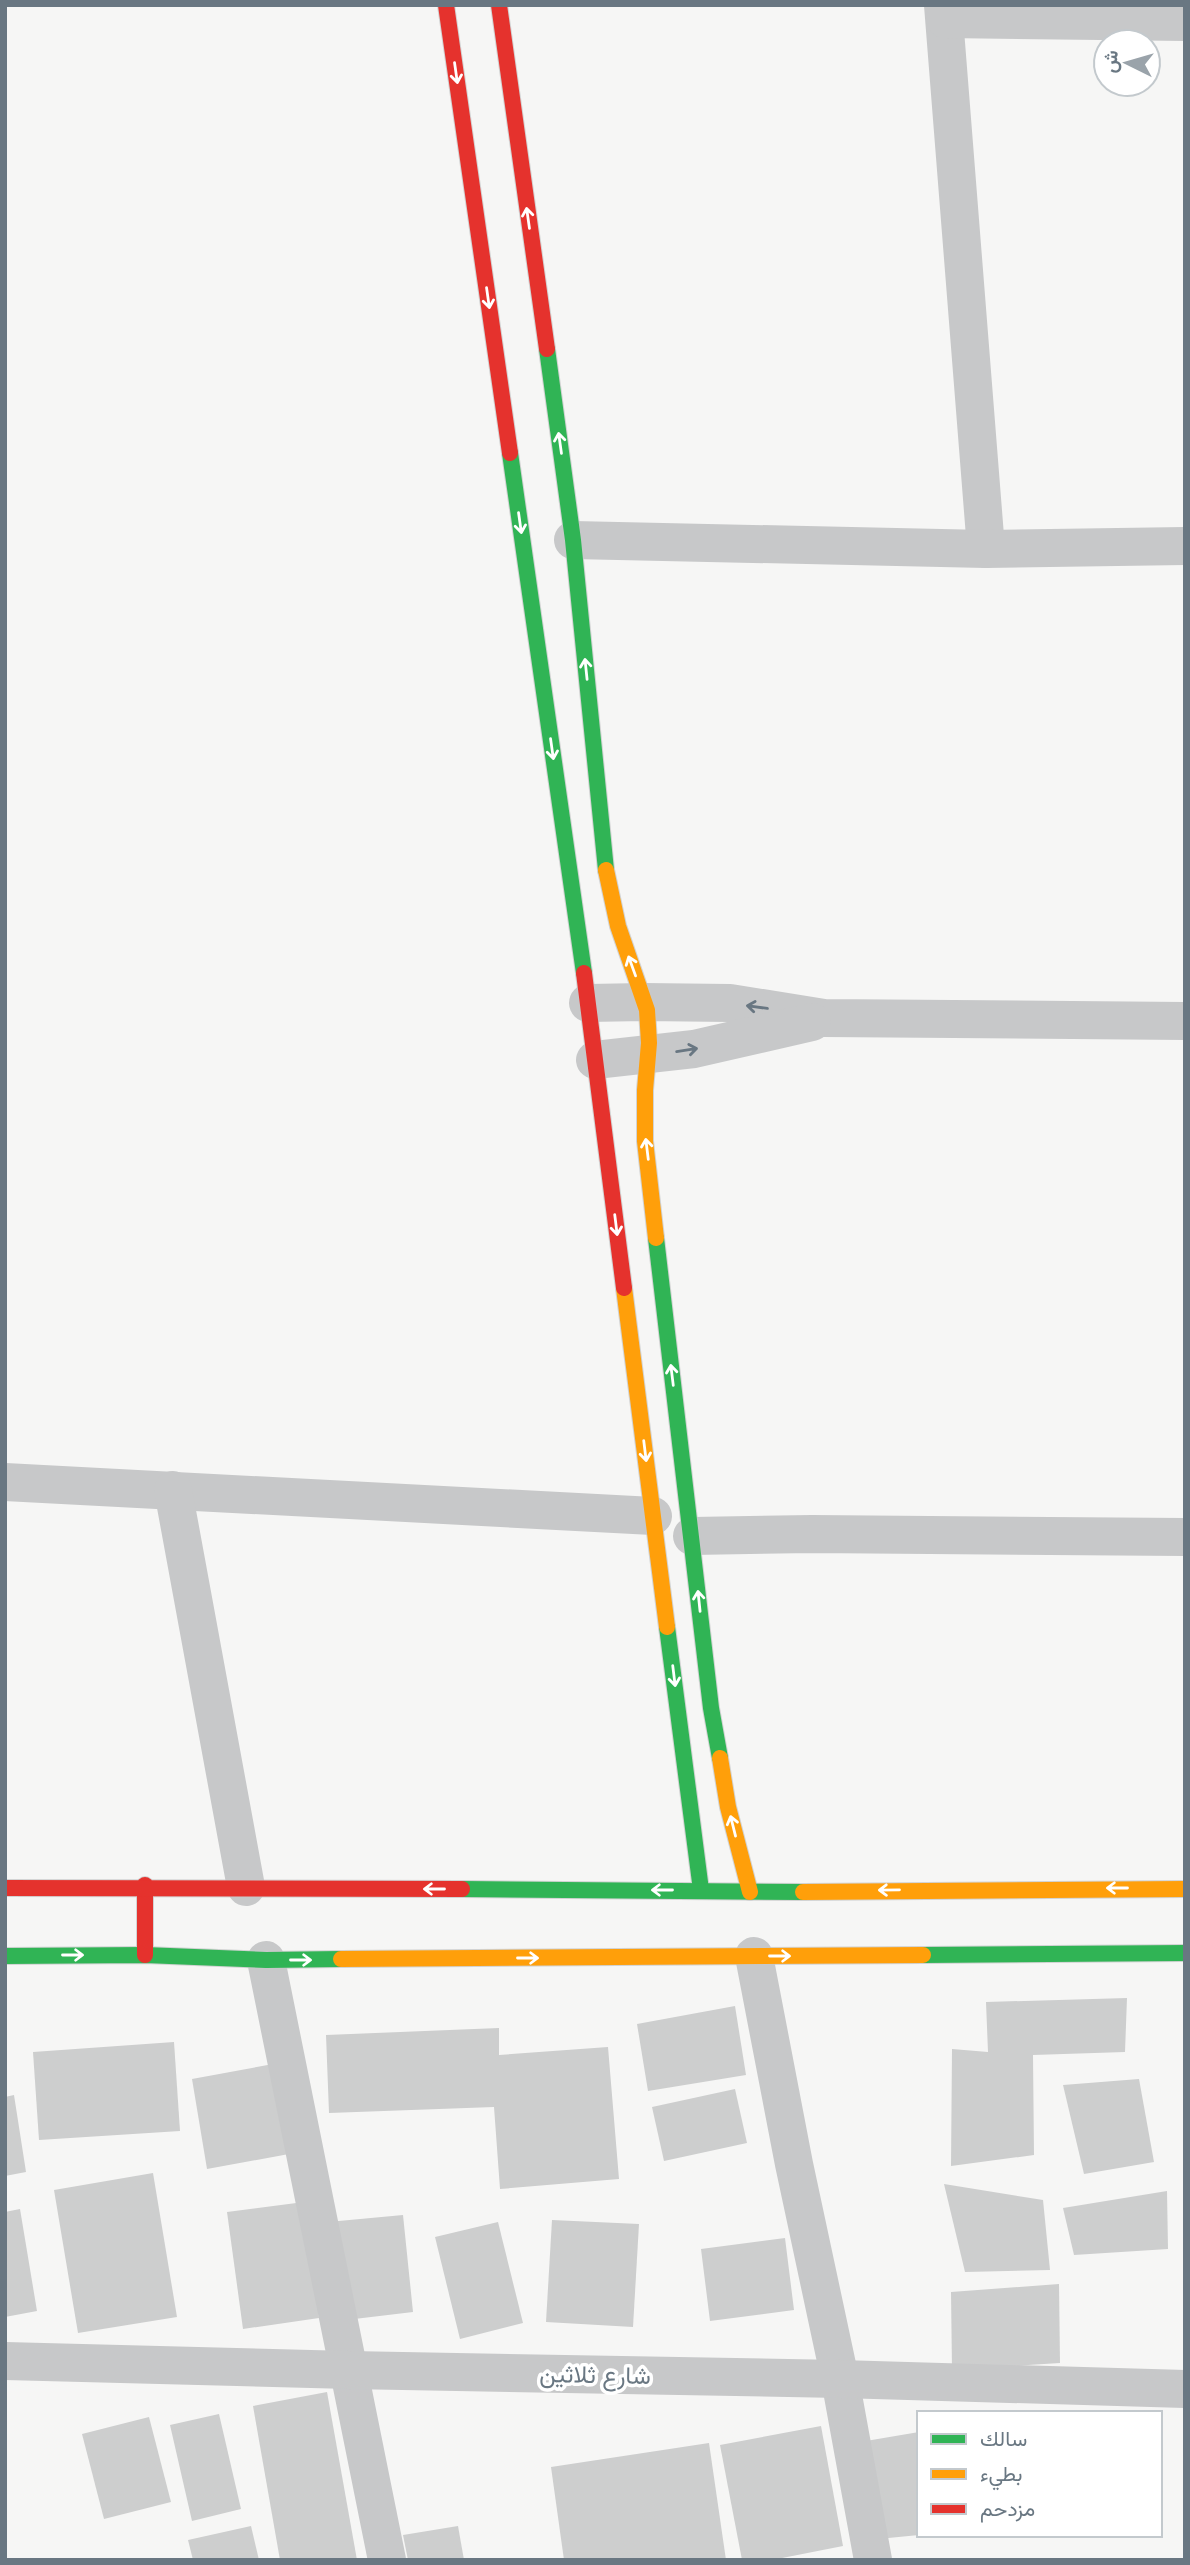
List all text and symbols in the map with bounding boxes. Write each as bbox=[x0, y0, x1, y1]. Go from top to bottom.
north arrow bbox=[1092, 28, 1162, 98]
text: ش bbox=[1097, 49, 1123, 74]
one-way arrow bbox=[450, 61, 463, 84]
one-way arrow bbox=[522, 207, 535, 230]
one-way arrow bbox=[482, 286, 495, 309]
one-way arrow bbox=[553, 432, 566, 455]
one-way arrow bbox=[514, 511, 527, 534]
one-way arrow bbox=[579, 658, 592, 681]
one-way arrow bbox=[546, 737, 559, 759]
one-way arrow bbox=[625, 955, 637, 977]
one-way arrow bbox=[746, 1000, 769, 1013]
one-way arrow bbox=[675, 1043, 698, 1056]
one-way arrow bbox=[640, 1138, 653, 1161]
one-way arrow bbox=[609, 1213, 622, 1236]
one-way arrow bbox=[666, 1364, 679, 1387]
one-way arrow bbox=[638, 1439, 651, 1462]
one-way arrow bbox=[692, 1590, 705, 1613]
one-way arrow bbox=[667, 1665, 680, 1687]
one-way arrow bbox=[726, 1815, 739, 1838]
one-way arrow bbox=[1105, 1881, 1128, 1895]
one-way arrow bbox=[423, 1883, 446, 1896]
one-way arrow bbox=[650, 1883, 673, 1897]
one-way arrow bbox=[878, 1884, 901, 1897]
one-way arrow bbox=[62, 1948, 85, 1962]
one-way arrow bbox=[769, 1949, 792, 1963]
one-way arrow bbox=[517, 1951, 540, 1965]
one-way arrow bbox=[289, 1953, 312, 1967]
street label: شارع ثلاثين bbox=[539, 2358, 651, 2392]
legend bbox=[917, 2411, 1162, 2537]
text: سالك bbox=[980, 2425, 1027, 2451]
text: بطيء bbox=[980, 2460, 1023, 2491]
text: مزدحم bbox=[980, 2495, 1035, 2523]

